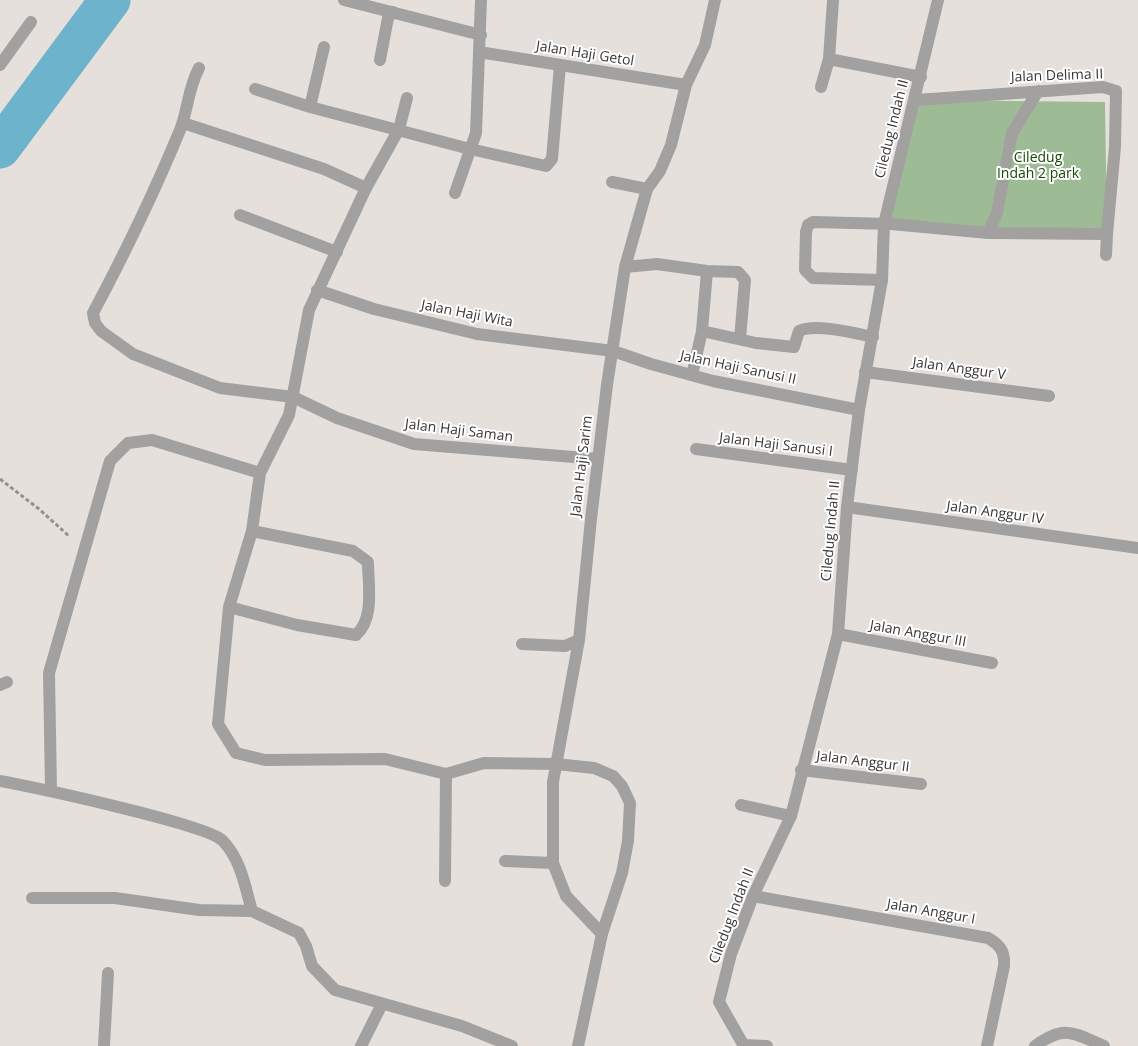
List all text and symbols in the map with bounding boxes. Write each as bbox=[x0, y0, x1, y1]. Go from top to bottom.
street label: Jalan Haji Getol bbox=[535, 38, 635, 70]
street label: Jalan Delima II bbox=[1011, 66, 1103, 86]
street label: Ciledug Indah II bbox=[872, 78, 912, 180]
park label: Ciledug Indah 2 park bbox=[997, 150, 1079, 182]
street label: Jalan Haji Wita bbox=[420, 297, 514, 331]
street label: Jalan Haji Sanusi II bbox=[678, 347, 798, 389]
street label: Jalan Anggur V bbox=[911, 354, 1007, 384]
street label: Jalan Haji Sarim bbox=[567, 415, 597, 517]
street label: Jalan Haji Saman bbox=[404, 416, 514, 446]
street label: Jalan Haji Sanusi I bbox=[718, 430, 834, 460]
street label: Ciledug Indah II bbox=[818, 480, 844, 582]
street label: Jalan Anggur IV bbox=[945, 498, 1045, 528]
street label: Jalan Anggur III bbox=[869, 617, 967, 651]
street label: Jalan Anggur II bbox=[816, 748, 910, 776]
street label: Ciledug Indah II bbox=[706, 866, 758, 966]
street label: Jalan Anggur I bbox=[885, 896, 977, 928]

